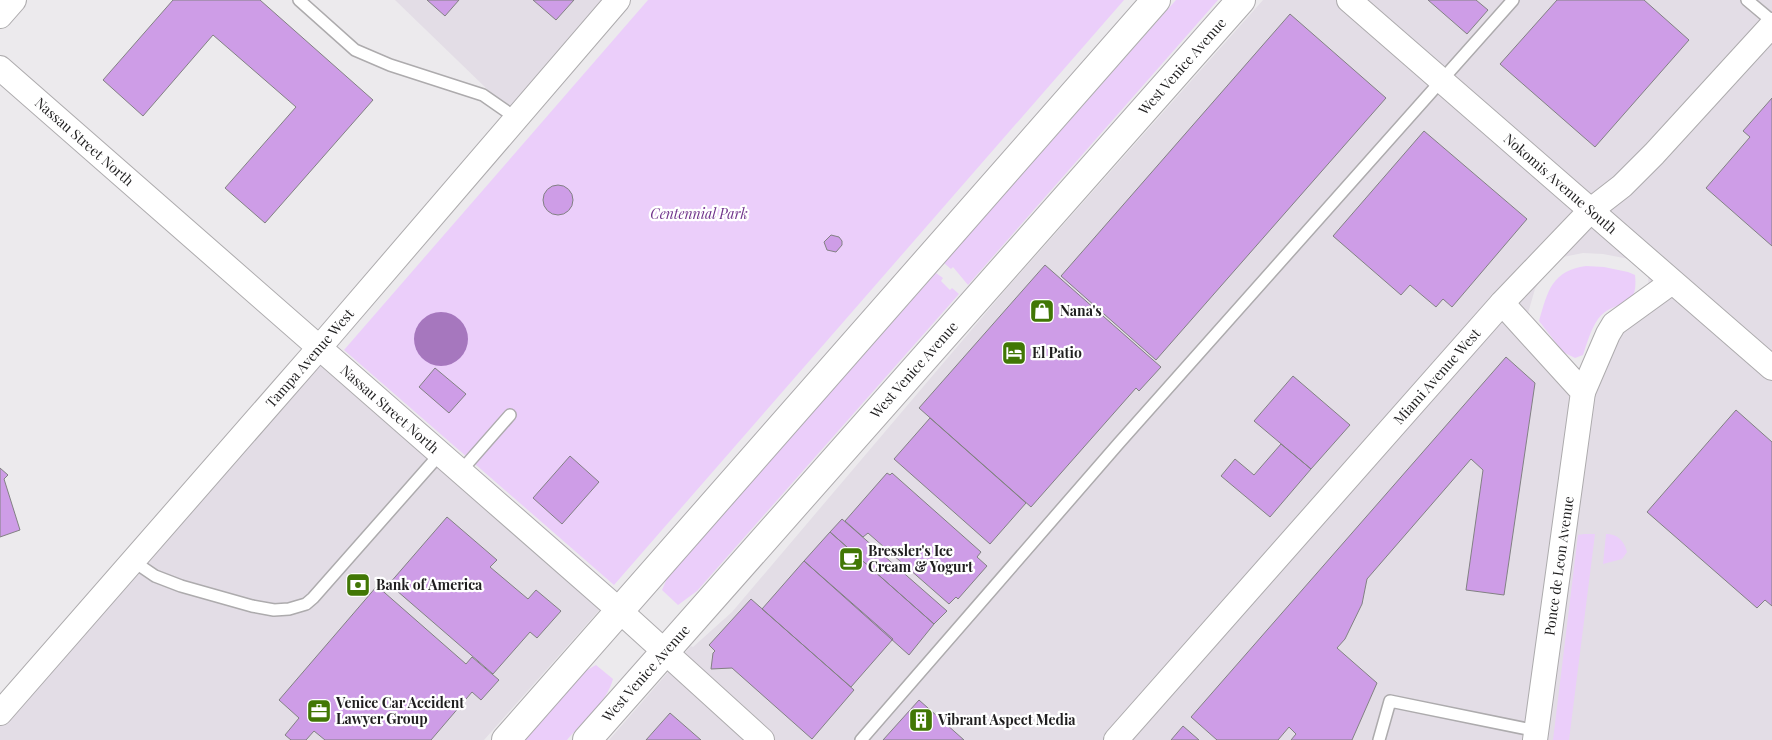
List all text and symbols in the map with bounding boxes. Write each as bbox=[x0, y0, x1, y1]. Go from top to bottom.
street label: West Venice Avenue bbox=[1133, 13, 1230, 119]
street label: Nassau Street North bbox=[31, 93, 139, 190]
street label: Nokomis Avenue South bbox=[1500, 129, 1622, 238]
park label: Centennial Park bbox=[650, 204, 748, 223]
shop icon: Nana's bbox=[1029, 298, 1055, 324]
place label: Nana's bbox=[1060, 301, 1102, 320]
street label: Tampa Avenue West bbox=[261, 304, 358, 411]
street label: West Venice Avenue bbox=[865, 317, 962, 423]
street label: Miami Avenue West bbox=[1389, 323, 1485, 428]
hotel icon: El Patio bbox=[1001, 340, 1027, 366]
place label: El Patio bbox=[1032, 343, 1082, 362]
street label: Nassau Street North bbox=[337, 360, 444, 458]
street label: Ponce de Leon Avenue bbox=[1539, 495, 1578, 637]
place label: Bressler's Ice Cream & Yogurt bbox=[868, 541, 973, 576]
cafe icon: Bressler's Ice Cream & Yogurt bbox=[838, 546, 864, 572]
bank icon: Bank of America bbox=[345, 572, 371, 598]
place label: Bank of America bbox=[376, 575, 483, 594]
street label: West Venice Avenue bbox=[597, 620, 694, 726]
place label: Venice Car Accident Lawyer Group bbox=[335, 693, 464, 728]
office icon: Venice Car Accident Lawyer Group bbox=[306, 698, 332, 724]
building icon: Vibrant Aspect Media bbox=[908, 707, 934, 733]
place label: Vibrant Aspect Media bbox=[937, 710, 1076, 729]

